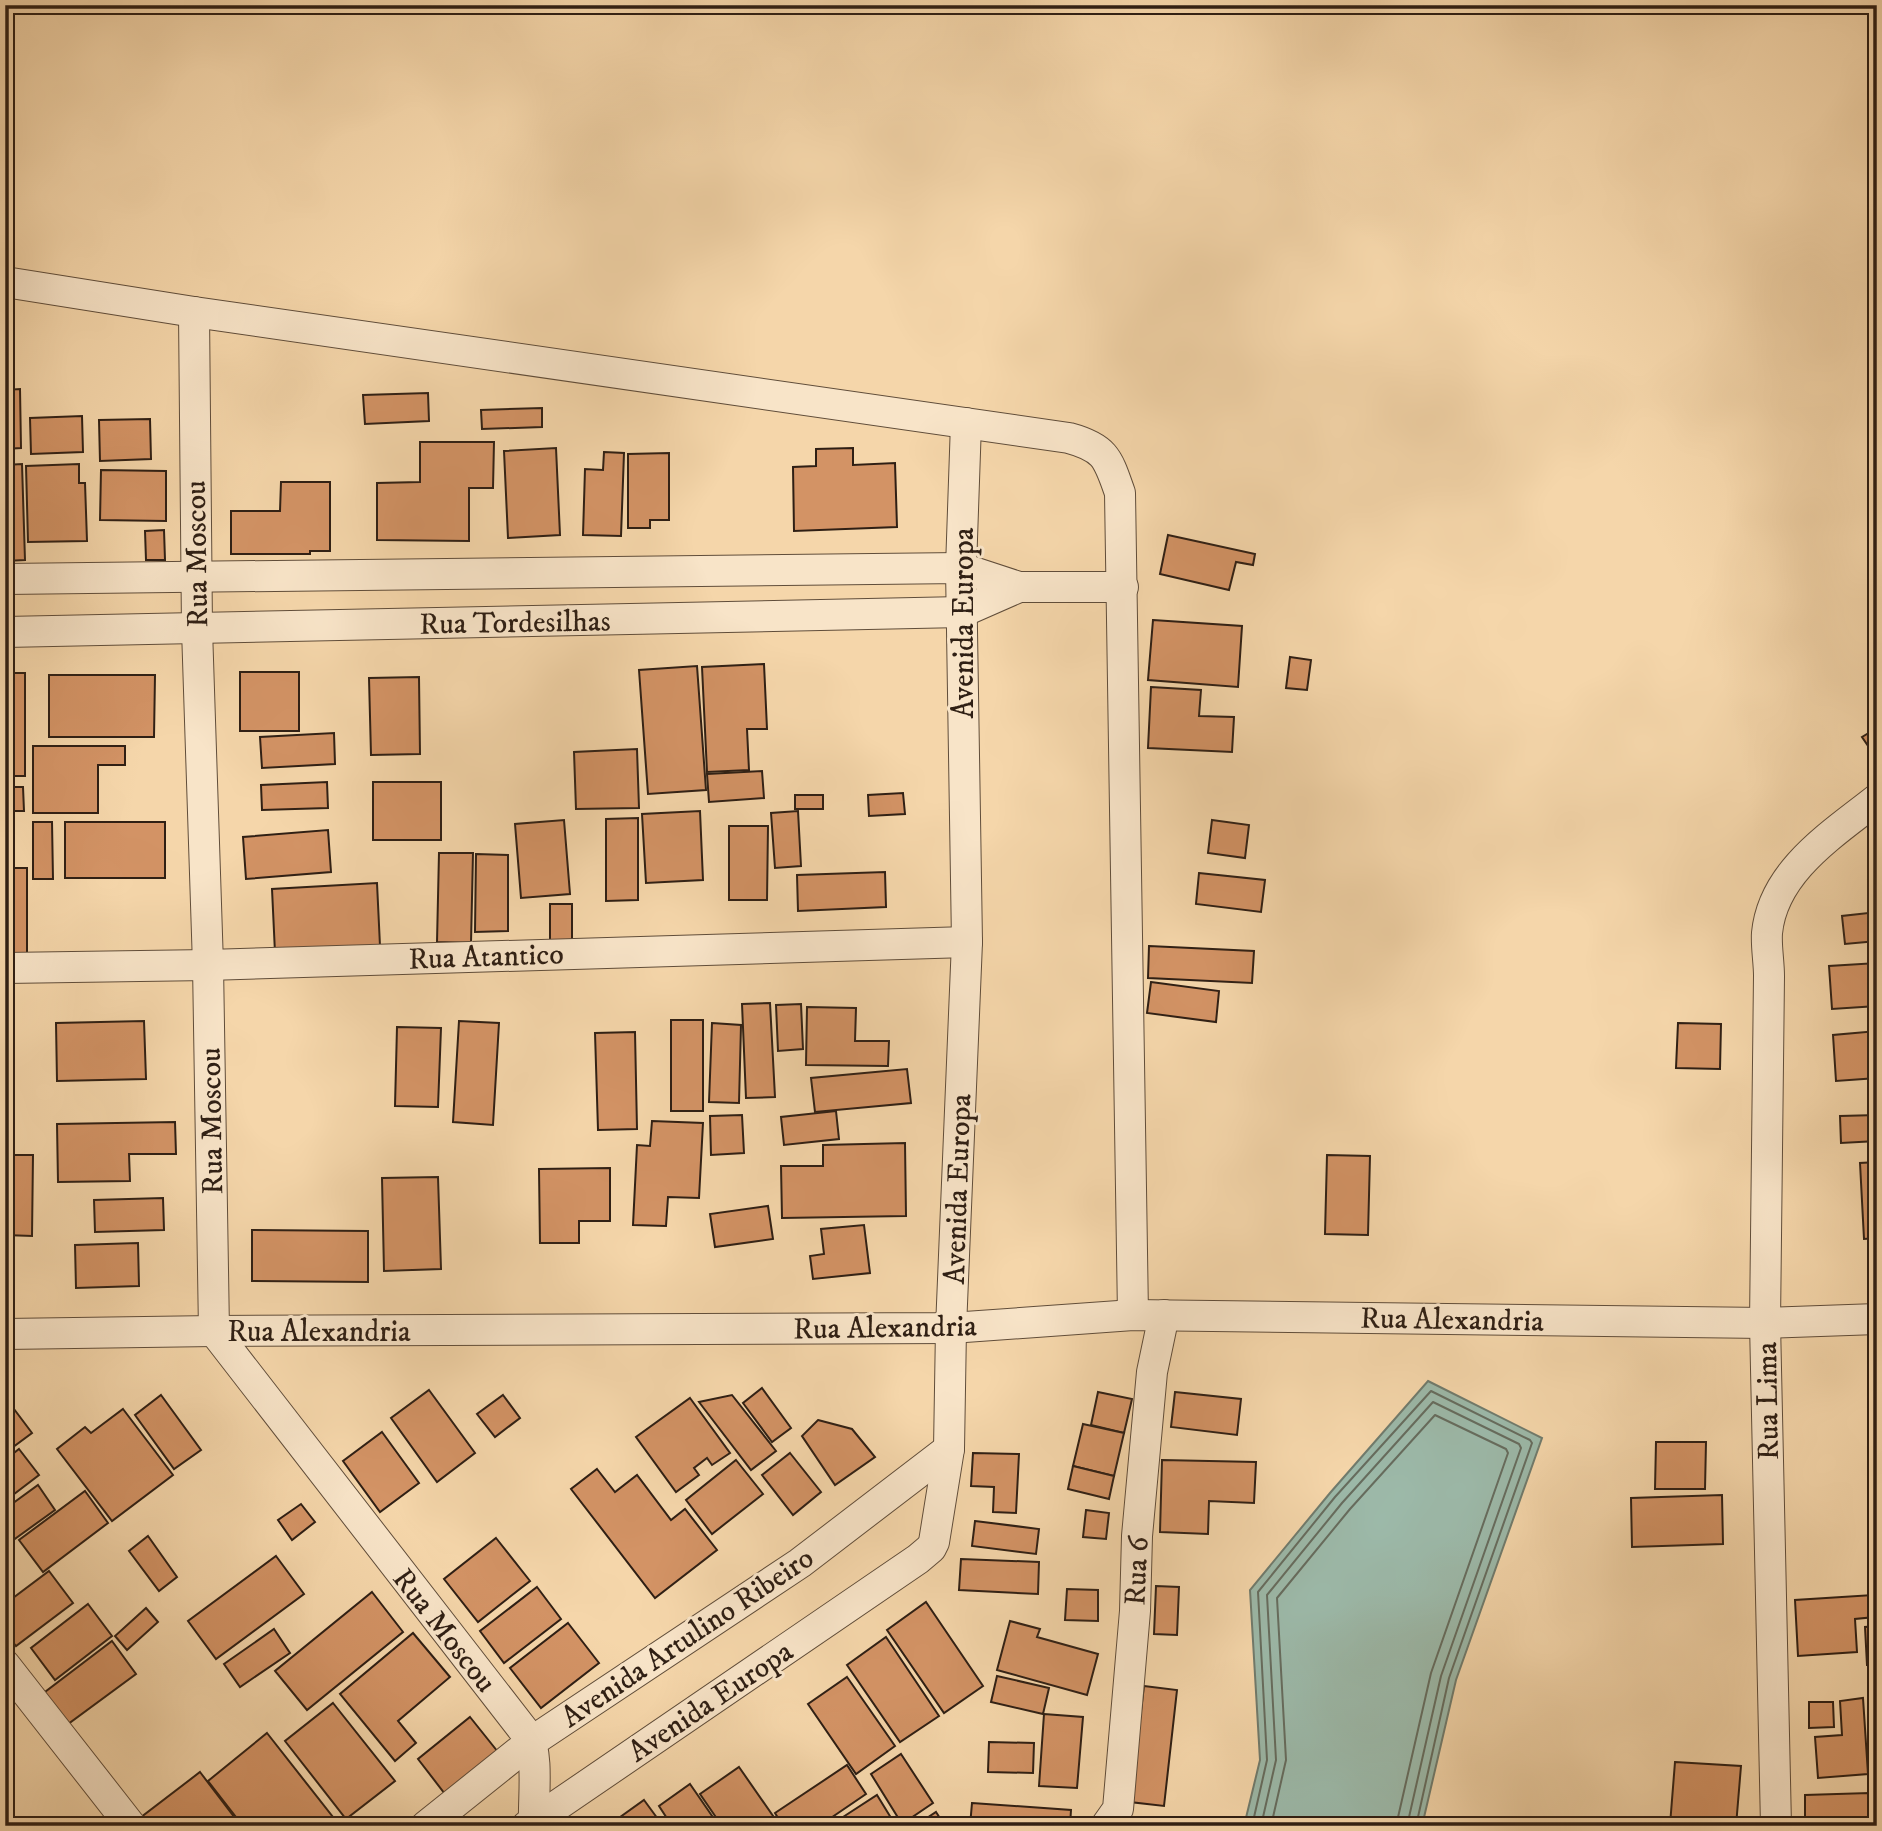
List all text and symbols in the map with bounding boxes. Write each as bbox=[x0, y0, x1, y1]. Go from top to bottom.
street label: Rua Moscou bbox=[178, 480, 217, 628]
street label: Avenida Europa bbox=[946, 527, 983, 718]
street label: Rua Tordesilhas bbox=[419, 603, 611, 644]
street label: Rua Atantico bbox=[408, 936, 564, 979]
street label: Rua Moscou bbox=[193, 1047, 232, 1195]
street label: Avenida Europa bbox=[937, 1093, 980, 1285]
street label: Rua Alexandria bbox=[1360, 1300, 1544, 1341]
street label: Rua Alexandria bbox=[793, 1308, 977, 1349]
street label: Rua Alexandria bbox=[227, 1314, 411, 1351]
street label: Rua Lima bbox=[1749, 1341, 1788, 1460]
street label: Rua 6 bbox=[1117, 1534, 1158, 1607]
street label: Avenida Artulino Ribeiro bbox=[554, 1540, 821, 1737]
street label: Rua Moscou bbox=[384, 1562, 504, 1700]
street label: Avenida Europa bbox=[621, 1633, 801, 1771]

